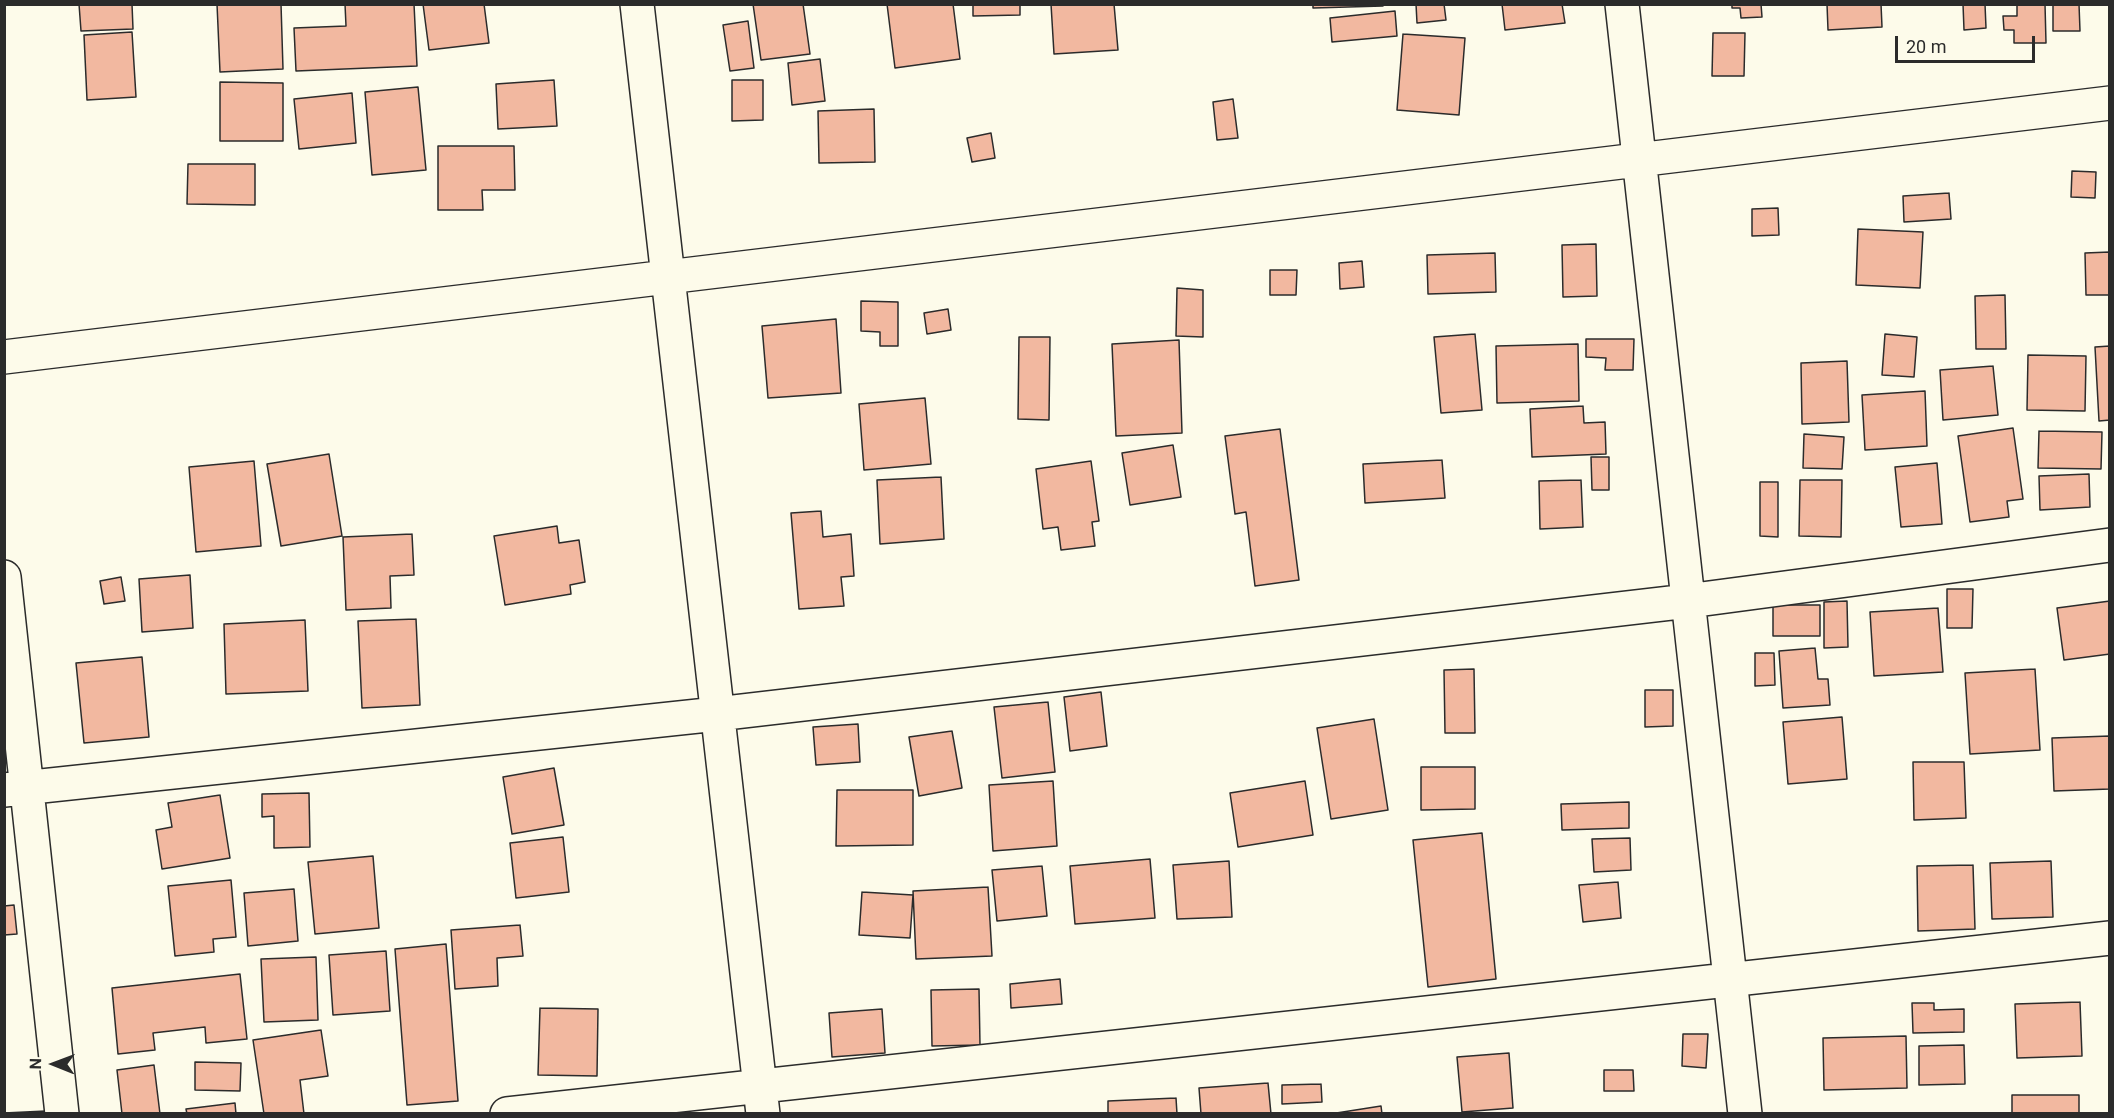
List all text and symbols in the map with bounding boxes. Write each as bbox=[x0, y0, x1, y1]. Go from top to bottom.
scale bar bbox=[1898, 24, 2038, 62]
text: 20 m bbox=[1906, 36, 1946, 57]
north arrow bbox=[24, 1034, 84, 1094]
text: N bbox=[26, 1058, 45, 1069]

